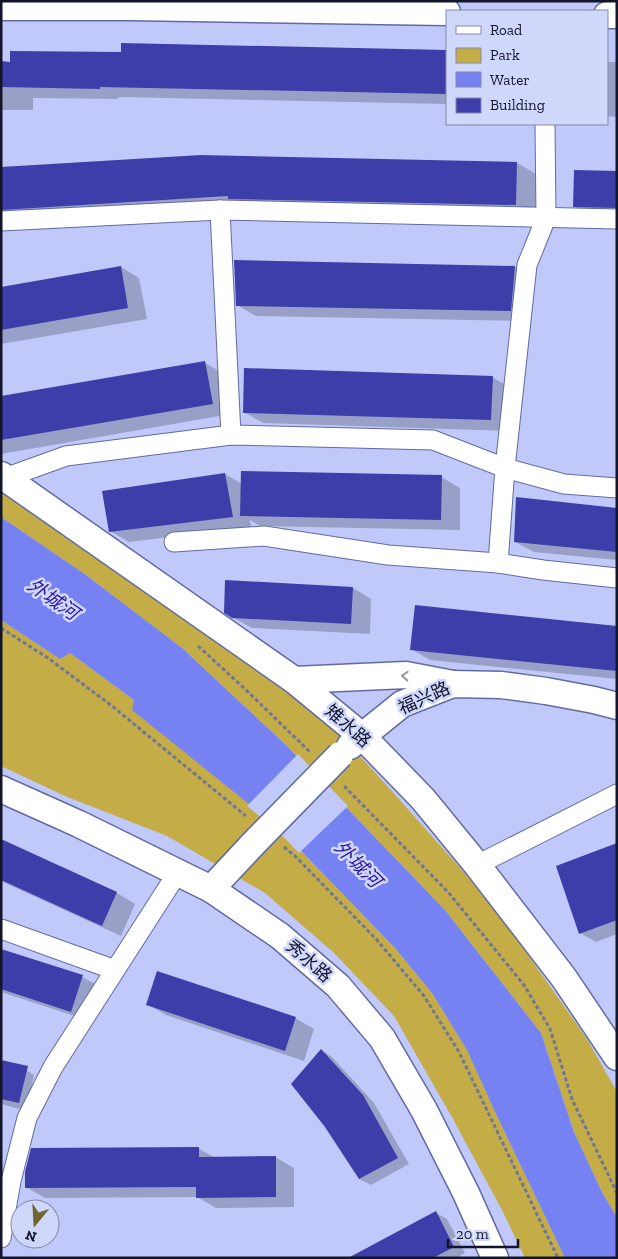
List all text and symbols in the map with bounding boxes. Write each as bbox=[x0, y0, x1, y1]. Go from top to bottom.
legend bbox=[446, 10, 608, 125]
text: Road bbox=[490, 21, 523, 39]
text: Park bbox=[490, 46, 520, 64]
text: Water bbox=[490, 71, 530, 89]
text: Building bbox=[490, 96, 545, 114]
water label: 外城河 bbox=[23, 573, 86, 627]
one-way arrow bbox=[401, 670, 409, 681]
street label: 福兴路 bbox=[395, 677, 453, 719]
street label: 雉水路 bbox=[320, 700, 376, 752]
water label: 外城河 bbox=[330, 836, 389, 895]
street label: 秀水路 bbox=[281, 935, 337, 987]
north arrow bbox=[10, 1199, 60, 1249]
scale bar bbox=[448, 1216, 518, 1248]
text: 20 m bbox=[456, 1225, 489, 1243]
text: N bbox=[23, 1226, 39, 1246]

